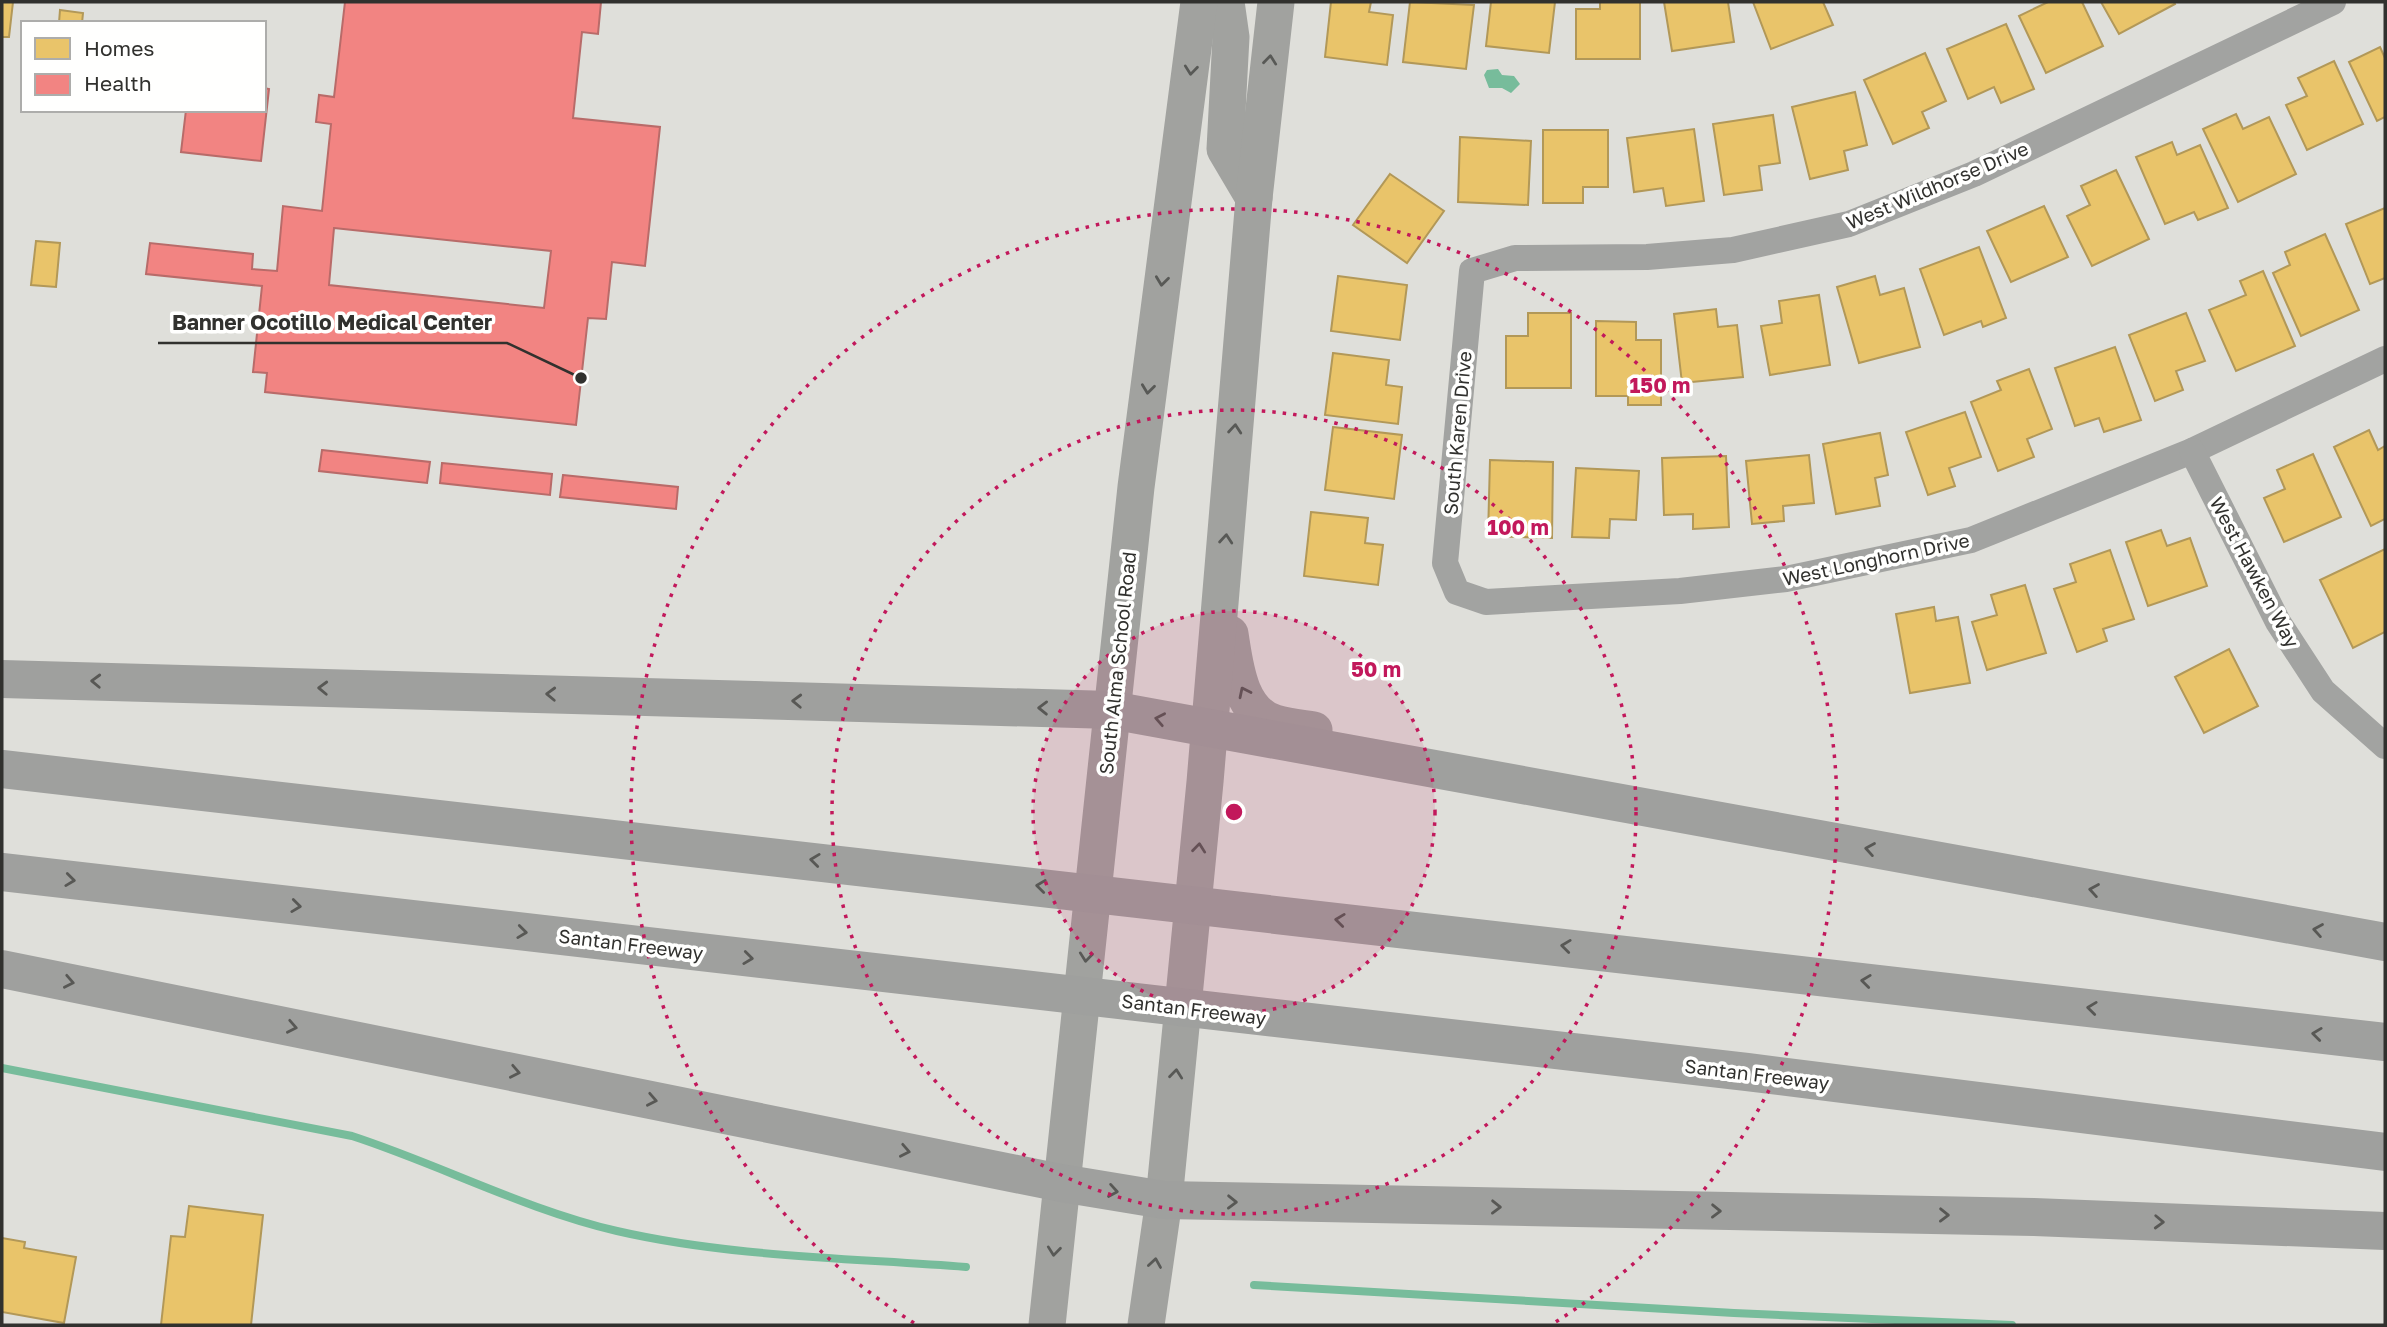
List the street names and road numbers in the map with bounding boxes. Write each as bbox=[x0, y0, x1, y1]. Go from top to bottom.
street label: West Wildhorse Drive bbox=[1843, 136, 2031, 234]
street label: South Karen Drive bbox=[1438, 350, 1476, 516]
street label: West Hawken Way bbox=[2206, 493, 2305, 652]
street label: West Longhorn Drive bbox=[1781, 528, 1971, 590]
street label: South Alma School Road bbox=[1094, 550, 1140, 776]
street label: Santan Freeway bbox=[557, 924, 705, 964]
street label: Santan Freeway bbox=[1120, 989, 1268, 1029]
street label: Santan Freeway bbox=[1683, 1054, 1831, 1094]

